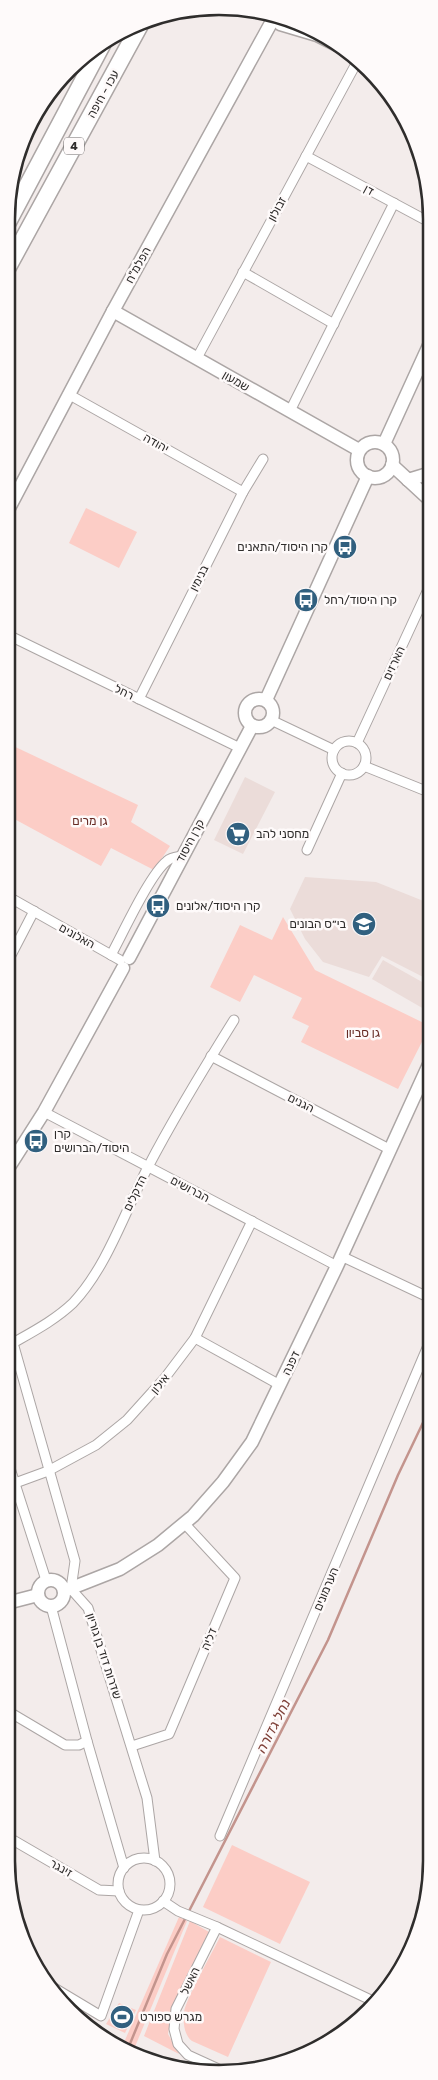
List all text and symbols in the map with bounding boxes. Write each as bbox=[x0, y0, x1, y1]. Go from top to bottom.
street label: עכו - חיפה bbox=[84, 68, 122, 120]
road number: 4 bbox=[64, 138, 84, 154]
street label: דן bbox=[361, 182, 377, 199]
street label: זבולון bbox=[265, 194, 290, 224]
street label: הפלמ"ח bbox=[122, 244, 154, 286]
street label: שמעון bbox=[220, 368, 252, 394]
street label: יהודה bbox=[141, 430, 171, 456]
bus stop icon: קרן היסוד/התאנים bbox=[332, 534, 358, 560]
place label: קרן היסוד/התאנים bbox=[237, 540, 328, 554]
street label: בנימין bbox=[187, 562, 212, 593]
bus stop icon: קרן היסוד/רחל bbox=[293, 587, 319, 613]
place label: קרן היסוד/רחל bbox=[324, 593, 397, 607]
street label: הארזים bbox=[380, 644, 408, 682]
street label: רחל bbox=[112, 681, 136, 703]
park label: גן מרים bbox=[72, 814, 108, 828]
street label: קרן היסוד bbox=[173, 817, 207, 865]
supermarket icon: מחסני להב bbox=[225, 821, 251, 847]
place label: מחסני להב bbox=[256, 827, 309, 841]
bus stop icon: קרן היסוד/אלונים bbox=[145, 893, 171, 919]
place label: קרן היסוד/אלונים bbox=[176, 899, 261, 913]
school or university icon: בי״ס הבונים bbox=[351, 911, 377, 937]
place label: בי״ס הבונים bbox=[289, 917, 346, 931]
street label: האלונים bbox=[57, 920, 97, 952]
park label: גן סביון bbox=[346, 1026, 380, 1040]
street label: הגנים bbox=[285, 1090, 317, 1116]
place label: קרן היסוד/הברושים bbox=[54, 1127, 129, 1155]
bus stop icon: קרן היסוד/הברושים bbox=[23, 1128, 49, 1154]
street label: הדקלים bbox=[120, 1173, 150, 1213]
street label: הברושים bbox=[168, 1173, 212, 1205]
street label: דפנה bbox=[279, 1348, 303, 1378]
street label: אילון bbox=[148, 1371, 172, 1397]
street label: הערמונים bbox=[311, 1565, 341, 1613]
street label: שדרות דוד בן גוריון bbox=[84, 1611, 124, 1701]
street label: דליה bbox=[198, 1625, 220, 1652]
water label: נחל גדורה bbox=[253, 1696, 294, 1756]
street label: זינגר bbox=[47, 1856, 75, 1880]
street label: האשל bbox=[177, 1965, 203, 1997]
sports icon: מגרש ספורט bbox=[109, 2004, 135, 2030]
place label: מגרש ספורט bbox=[140, 2010, 202, 2024]

